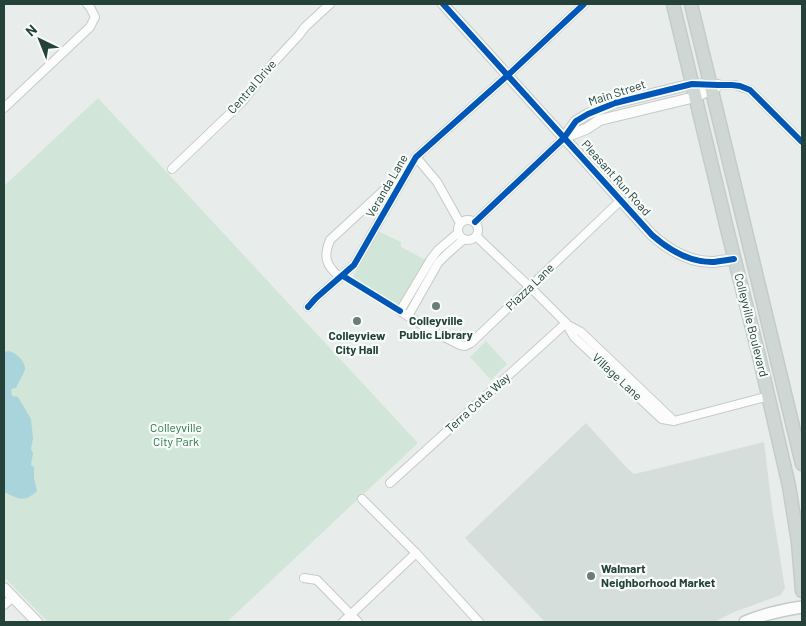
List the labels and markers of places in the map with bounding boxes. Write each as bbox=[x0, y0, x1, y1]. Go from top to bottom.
marker: Colleyville Public Library bbox=[430, 300, 442, 312]
place label: Colleyville Public Library bbox=[399, 313, 473, 341]
marker: Colleyview City Hall bbox=[351, 315, 363, 327]
place label: Colleyview City Hall bbox=[328, 328, 386, 356]
place label: Walmart Neighborhood Market bbox=[601, 561, 716, 589]
marker: Walmart Neighborhood Market bbox=[585, 570, 597, 582]

